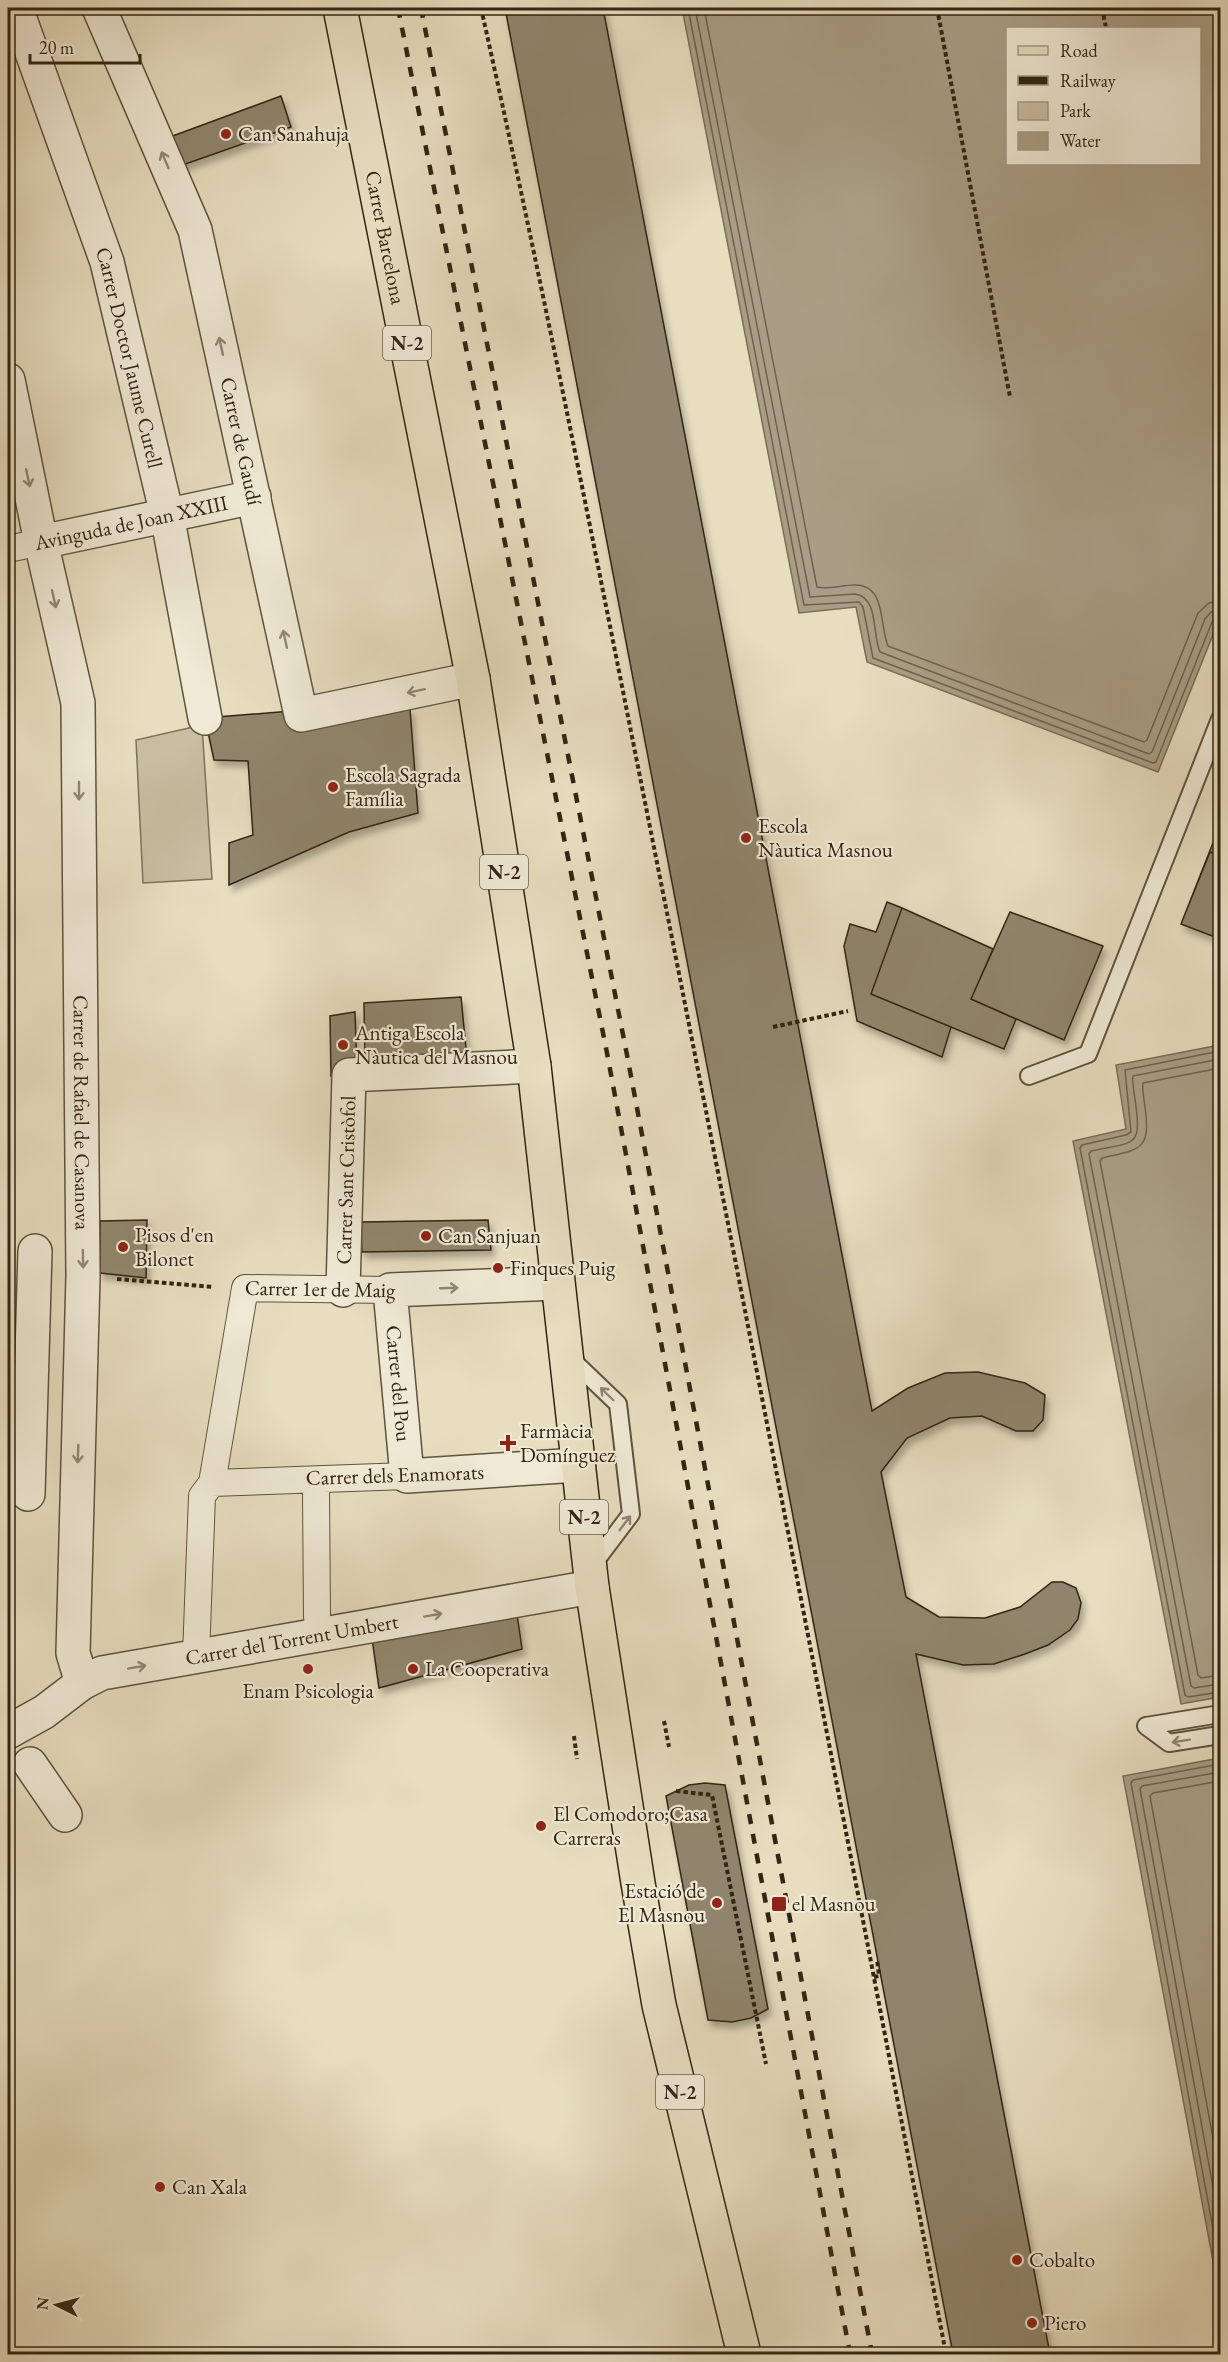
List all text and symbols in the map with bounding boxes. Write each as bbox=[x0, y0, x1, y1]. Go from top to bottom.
scale bar bbox=[30, 27, 140, 65]
legend bbox=[1006, 27, 1201, 165]
text: 20 m bbox=[39, 36, 74, 59]
text: Road bbox=[1060, 39, 1099, 62]
text: Railway bbox=[1060, 69, 1116, 92]
text: Park bbox=[1060, 99, 1091, 122]
place label: Can Sanahuja bbox=[238, 120, 350, 147]
marker: Can Sanahuja bbox=[219, 127, 233, 141]
text: Water bbox=[1060, 129, 1101, 152]
one-way arrow bbox=[159, 151, 170, 169]
street label: Carrer Barcelona bbox=[360, 168, 413, 307]
street label: Carrer Doctor Jaume Curell bbox=[90, 243, 169, 471]
road number: N-2 bbox=[383, 326, 431, 360]
one-way arrow bbox=[215, 337, 226, 356]
street label: Carrer de Gaudí bbox=[215, 374, 269, 508]
one-way arrow bbox=[23, 468, 34, 488]
street label: Avinguda de Joan XXIII bbox=[31, 489, 230, 556]
one-way arrow bbox=[49, 589, 60, 608]
one-way arrow bbox=[279, 630, 290, 649]
one-way arrow bbox=[407, 685, 426, 697]
place label: Escola Sagrada Família bbox=[345, 761, 462, 812]
marker: Escola Sagrada Família bbox=[326, 780, 340, 794]
one-way arrow bbox=[73, 781, 85, 801]
place label: Escola Nàutica Masnou bbox=[758, 812, 893, 863]
marker: Escola Nàutica Masnou bbox=[739, 831, 753, 845]
road number: N-2 bbox=[480, 855, 528, 889]
street label: Carrer de Rafael de Casanova bbox=[68, 995, 97, 1231]
place label: Antiga Escola Nàutica del Masnou bbox=[354, 1019, 518, 1070]
marker: Antiga Escola Nàutica del Masnou bbox=[336, 1038, 350, 1052]
street label: Carrer Sant Cristòfol bbox=[330, 1095, 361, 1265]
place label: Pisos d'en Bilonet bbox=[135, 1221, 214, 1272]
place label: Can Sanjuan bbox=[438, 1222, 541, 1249]
marker: Can Sanjuan bbox=[419, 1229, 433, 1243]
marker: Pisos d'en Bilonet bbox=[116, 1240, 130, 1254]
one-way arrow bbox=[77, 1249, 88, 1269]
place label: Finques Puig bbox=[510, 1254, 616, 1281]
marker: Finques Puig bbox=[491, 1261, 505, 1275]
street label: Carrer 1er de Maig bbox=[245, 1274, 396, 1303]
one-way arrow bbox=[438, 1282, 458, 1293]
street label: Carrer del Pou bbox=[380, 1324, 418, 1443]
one-way arrow bbox=[600, 1386, 615, 1401]
place label: Farmàcia Domínguez bbox=[520, 1417, 615, 1468]
marker: Farmàcia Domínguez bbox=[501, 1436, 515, 1450]
one-way arrow bbox=[73, 1444, 84, 1464]
street label: Carrer dels Enamorats bbox=[305, 1458, 485, 1491]
road number: N-2 bbox=[560, 1500, 608, 1534]
one-way arrow bbox=[618, 1515, 631, 1531]
street label: Carrer del Torrent Umbert bbox=[183, 1607, 401, 1671]
one-way arrow bbox=[423, 1609, 442, 1620]
place label: La Cooperativa bbox=[425, 1655, 550, 1682]
one-way arrow bbox=[127, 1661, 147, 1672]
marker: Enam Psicologia bbox=[301, 1662, 315, 1676]
marker: La Cooperativa bbox=[406, 1662, 420, 1676]
place label: Enam Psicologia bbox=[242, 1677, 374, 1704]
one-way arrow bbox=[1171, 1736, 1191, 1747]
place label: El Comodoro;Casa Carreras bbox=[553, 1800, 708, 1851]
marker: El Comodoro;Casa Carreras bbox=[534, 1819, 548, 1833]
place label: Estació de El Masnou bbox=[618, 1877, 705, 1928]
place label: el Masnou bbox=[792, 1890, 876, 1917]
marker: el Masnou bbox=[770, 1895, 788, 1913]
marker: Estació de El Masnou bbox=[710, 1896, 724, 1910]
road number: N-2 bbox=[656, 2075, 704, 2109]
place label: Can Xala bbox=[172, 2173, 248, 2200]
marker: Can Xala bbox=[153, 2180, 167, 2194]
place label: Cobalto bbox=[1029, 2246, 1095, 2273]
marker: Cobalto bbox=[1010, 2253, 1024, 2267]
north arrow bbox=[27, 2275, 87, 2335]
text: N bbox=[31, 2296, 54, 2311]
place label: Piero bbox=[1044, 2309, 1086, 2336]
marker: Piero bbox=[1025, 2316, 1039, 2330]

